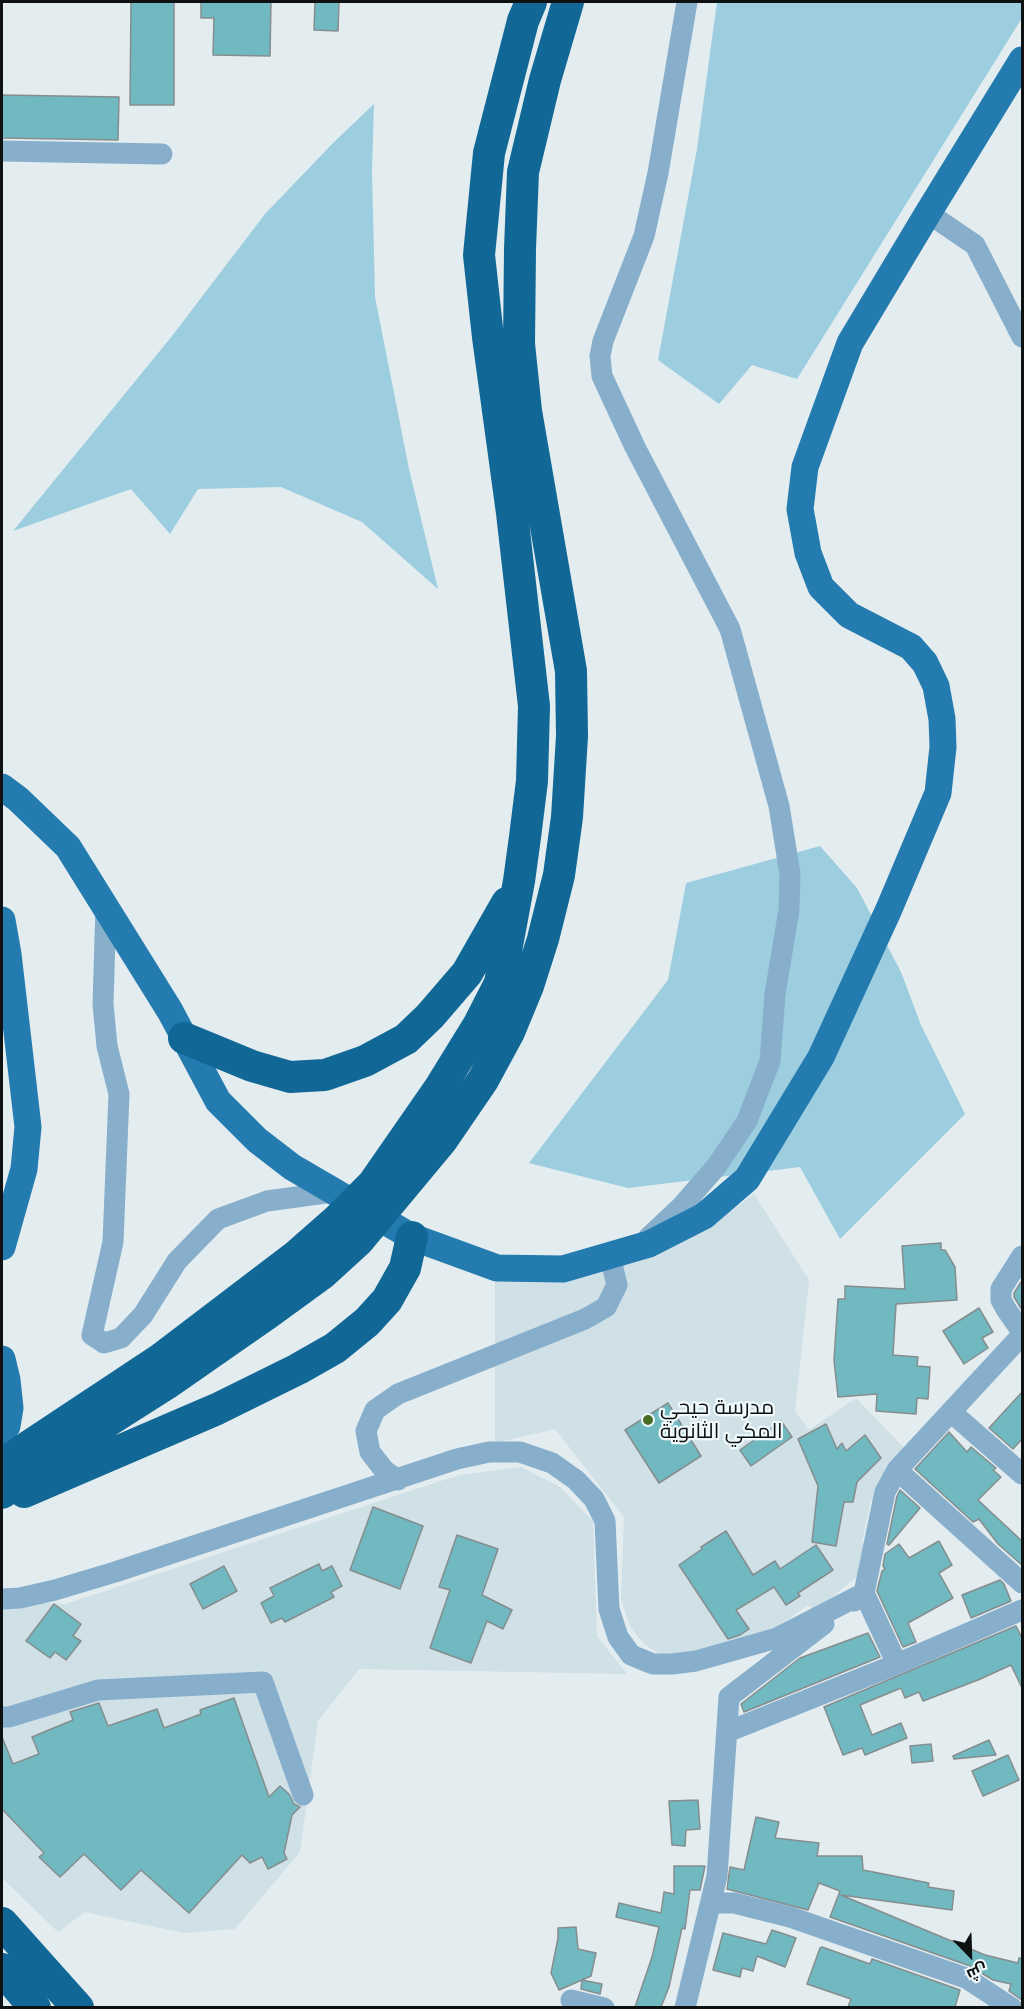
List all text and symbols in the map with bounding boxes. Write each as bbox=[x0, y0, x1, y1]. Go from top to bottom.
place label: مدرسة حيحي المكي الثانوية bbox=[660, 1395, 783, 1445]
marker: مدرسة حيحي المكي الثانوية bbox=[641, 1413, 655, 1427]
north arrow bbox=[940, 1925, 1000, 1985]
text: ش bbox=[964, 1958, 991, 1986]

